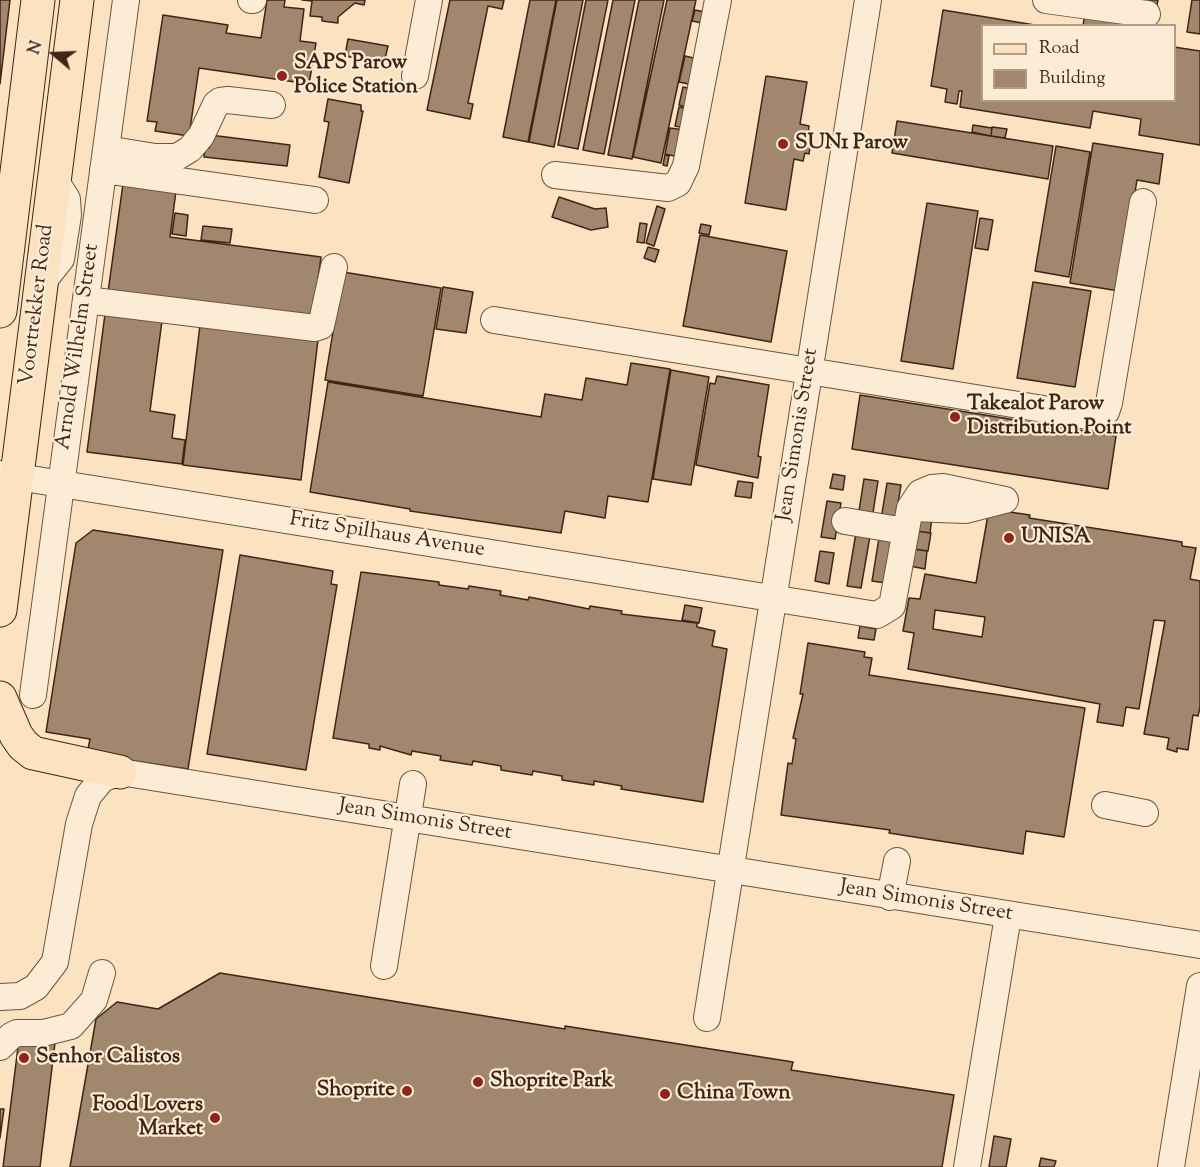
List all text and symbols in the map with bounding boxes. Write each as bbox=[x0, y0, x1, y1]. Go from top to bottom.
north arrow bbox=[24, 24, 84, 84]
legend bbox=[981, 24, 1176, 102]
text: Road bbox=[1039, 36, 1079, 62]
text: N bbox=[24, 38, 49, 58]
place label: SAPS Parow Police Station bbox=[294, 51, 418, 101]
text: Building bbox=[1039, 66, 1105, 92]
marker: SAPS Parow Police Station bbox=[275, 69, 289, 83]
place label: SUN1 Parow bbox=[795, 131, 908, 157]
marker: SUN1 Parow bbox=[776, 137, 790, 151]
street label: Voortrekker Road bbox=[16, 223, 60, 387]
street label: Arnold Wilhelm Street bbox=[52, 242, 106, 452]
street label: Jean Simonis Street bbox=[773, 347, 825, 523]
place label: Takealot Parow Distribution Point bbox=[967, 392, 1131, 442]
marker: Takealot Parow Distribution Point bbox=[948, 410, 962, 424]
street label: Fritz Spilhaus Avenue bbox=[288, 508, 486, 564]
place label: UNISA bbox=[1021, 525, 1091, 551]
marker: UNISA bbox=[1002, 531, 1016, 545]
street label: Jean Simonis Street bbox=[337, 795, 513, 847]
street label: Jean Simonis Street bbox=[838, 876, 1014, 928]
place label: Senhor Calistos bbox=[36, 1045, 180, 1071]
marker: Senhor Calistos bbox=[17, 1051, 31, 1065]
place label: Shoprite Park bbox=[490, 1069, 613, 1095]
marker: Shoprite Park bbox=[471, 1075, 485, 1089]
place label: Shoprite bbox=[317, 1078, 395, 1104]
place label: China Town bbox=[677, 1081, 791, 1107]
marker: Shoprite bbox=[400, 1084, 414, 1098]
marker: China Town bbox=[658, 1087, 672, 1101]
place label: Food Lovers Market bbox=[93, 1093, 203, 1143]
marker: Food Lovers Market bbox=[208, 1111, 222, 1125]

